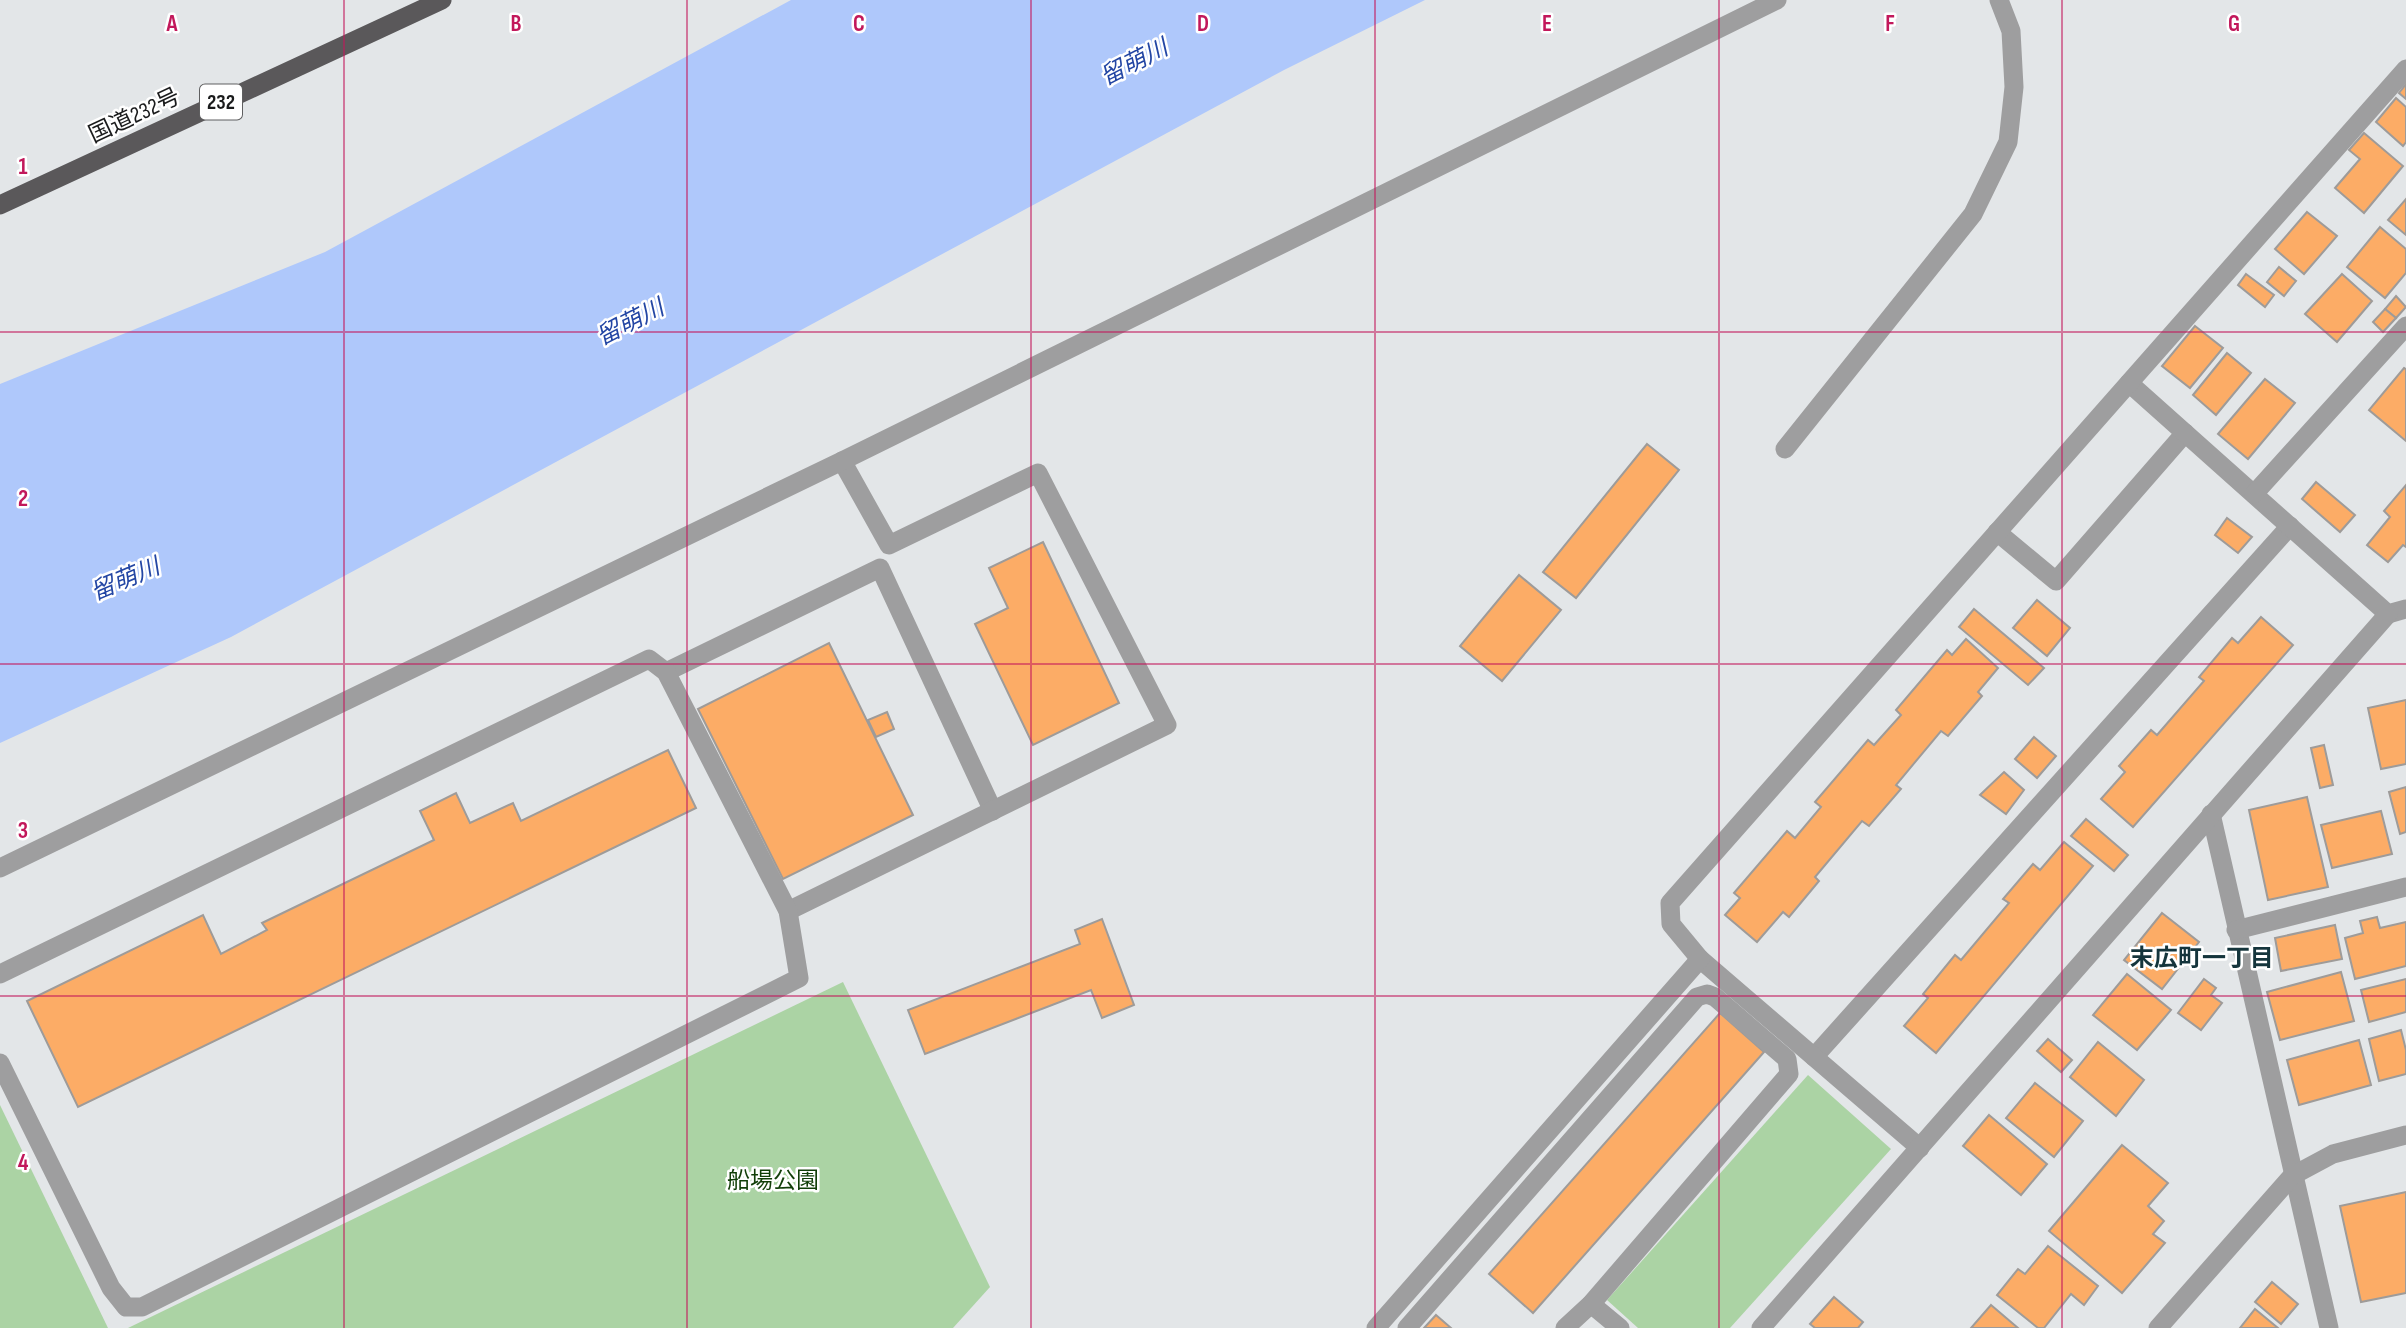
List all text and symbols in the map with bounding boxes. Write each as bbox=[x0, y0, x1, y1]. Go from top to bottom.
text: A bbox=[166, 10, 179, 38]
text: B bbox=[511, 10, 522, 38]
text: C bbox=[853, 10, 865, 38]
text: D bbox=[1197, 10, 1209, 38]
text: E bbox=[1542, 10, 1552, 38]
text: F bbox=[1885, 10, 1895, 38]
text: G bbox=[2228, 10, 2240, 38]
water label: 留萌川 bbox=[1096, 32, 1176, 92]
street label: 国道232号 bbox=[84, 83, 185, 149]
road number: 232 bbox=[200, 84, 242, 119]
text: 1 bbox=[18, 153, 28, 181]
water label: 留萌川 bbox=[592, 292, 672, 352]
text: 2 bbox=[18, 485, 28, 513]
water label: 留萌川 bbox=[86, 551, 167, 607]
text: 3 bbox=[18, 817, 28, 845]
district label: 末広町一丁目 bbox=[2130, 944, 2274, 973]
text: 4 bbox=[18, 1149, 29, 1177]
park label: 船場公園 bbox=[727, 1167, 819, 1195]

